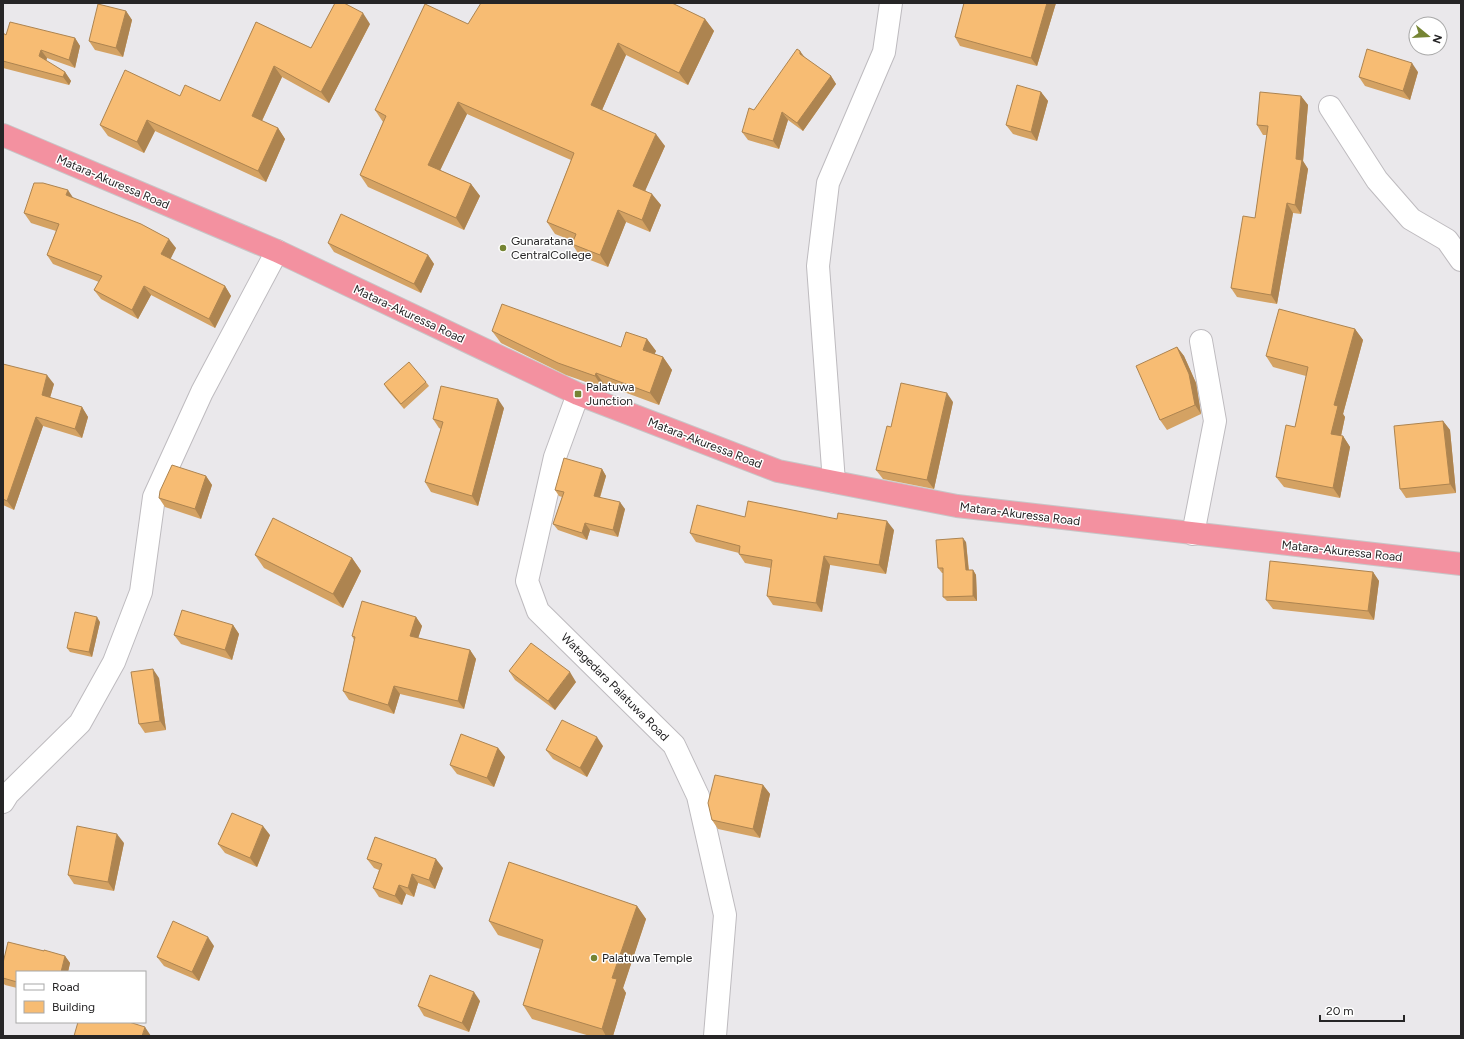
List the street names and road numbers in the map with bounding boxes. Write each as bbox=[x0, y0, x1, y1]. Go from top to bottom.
street label: Matara-Akuressa Road bbox=[54, 152, 172, 212]
street label: Matara-Akuressa Road bbox=[351, 282, 467, 346]
street label: Matara-Akuressa Road bbox=[646, 415, 764, 471]
street label: Matara-Akuressa Road bbox=[959, 500, 1081, 528]
street label: Matara-Akuressa Road bbox=[1281, 538, 1403, 564]
street label: Watagedara Palatuwa Road bbox=[558, 630, 672, 744]

